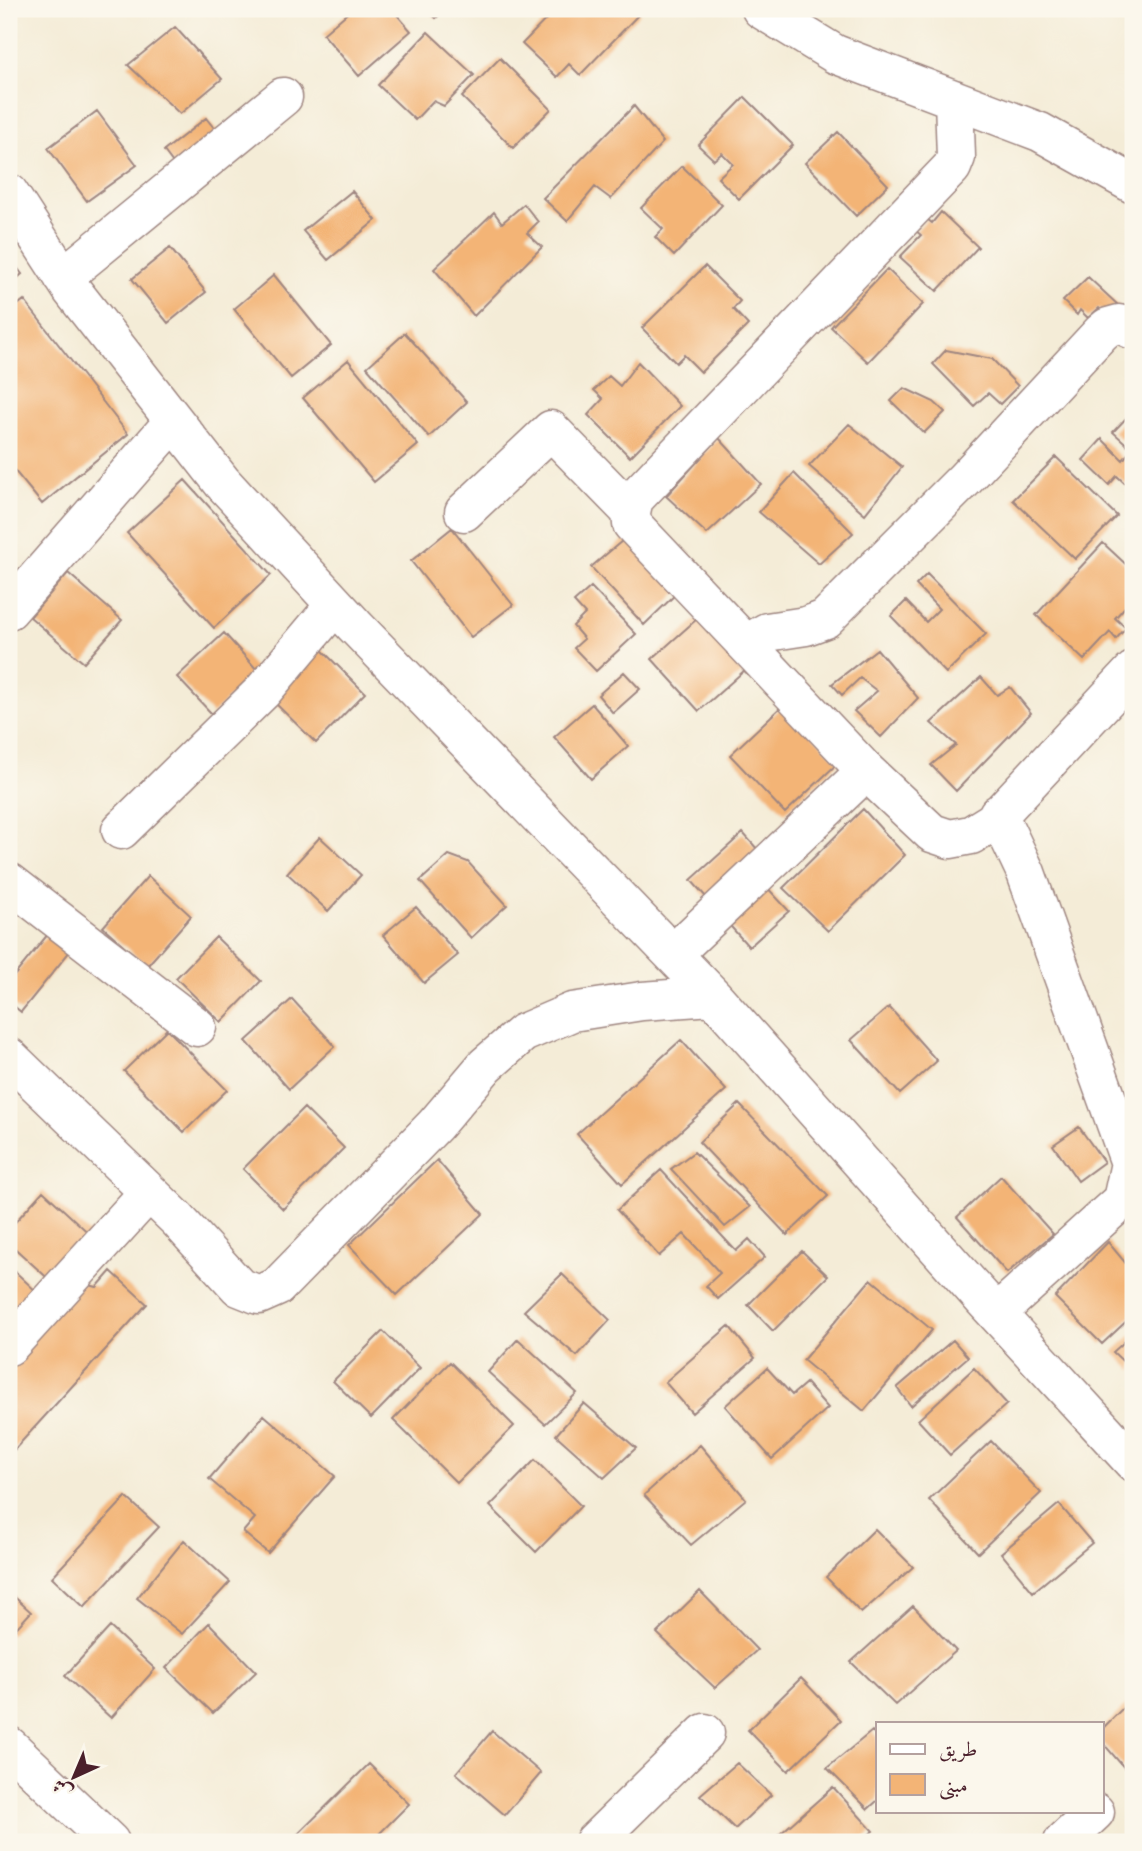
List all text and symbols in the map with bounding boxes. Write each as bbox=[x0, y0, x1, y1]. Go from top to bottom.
legend bbox=[876, 1722, 1104, 1812]
text: طريق bbox=[939, 1740, 977, 1762]
north arrow bbox=[38, 1742, 108, 1812]
text: ش bbox=[51, 1774, 77, 1801]
text: مبنى bbox=[939, 1776, 968, 1800]

